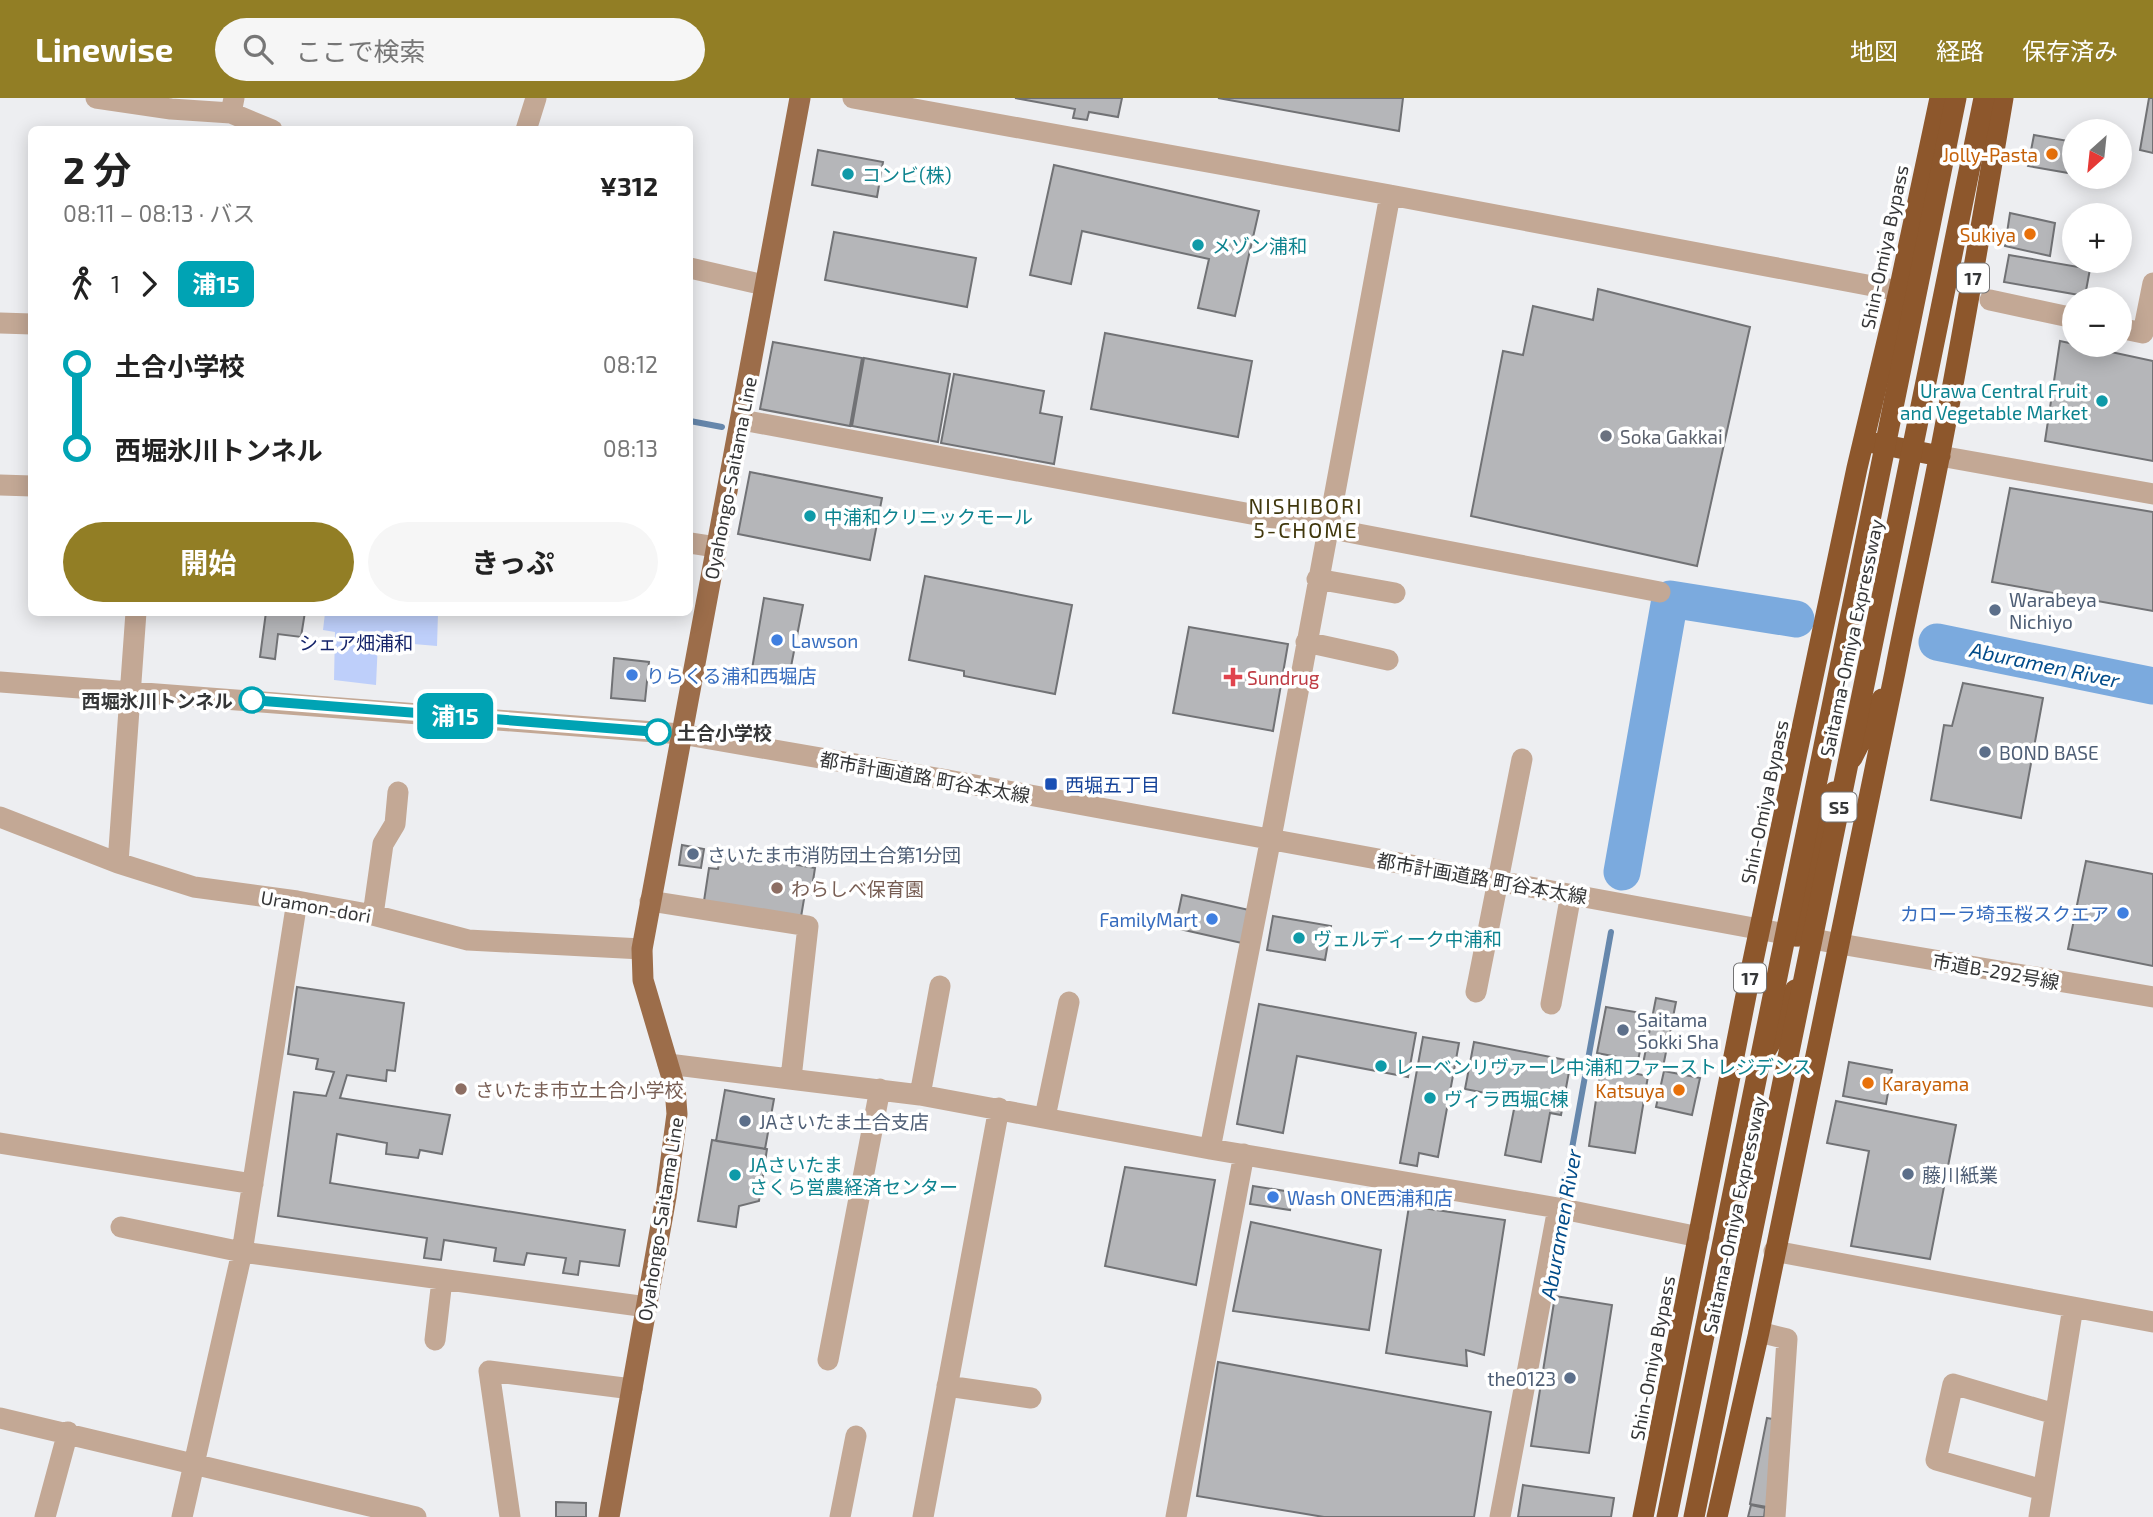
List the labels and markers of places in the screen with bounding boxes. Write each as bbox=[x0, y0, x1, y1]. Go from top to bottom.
place label: Jolly-Pasta bbox=[1942, 143, 2038, 166]
marker: Jolly-Pasta bbox=[2044, 146, 2060, 162]
place label: コンビ(株) bbox=[862, 163, 952, 186]
marker: コンビ(株) bbox=[840, 166, 856, 182]
place label: Sukiya bbox=[1960, 223, 2016, 246]
marker: Sukiya bbox=[2022, 226, 2038, 242]
place label: メゾン浦和 bbox=[1212, 234, 1307, 257]
marker: メゾン浦和 bbox=[1190, 237, 1206, 253]
place label: Urawa Central Fruit and Vegetable Market bbox=[1900, 379, 2088, 424]
marker: Urawa Central Fruit and Vegetable Market bbox=[2094, 393, 2110, 409]
place label: Soka Gakkai bbox=[1620, 425, 1723, 448]
marker: Soka Gakkai bbox=[1598, 428, 1614, 444]
place label: 中浦和クリニックモール bbox=[824, 505, 1033, 528]
marker: 中浦和クリニックモール bbox=[802, 508, 818, 524]
place label: Warabeya Nichiyo bbox=[2009, 588, 2097, 633]
marker: Warabeya Nichiyo bbox=[1987, 602, 2003, 618]
place label: Lawson bbox=[791, 629, 858, 652]
marker: Lawson bbox=[769, 632, 785, 648]
place label: りらくる浦和西堀店 bbox=[646, 664, 817, 687]
place label: Sundrug bbox=[1247, 666, 1320, 689]
marker: りらくる浦和西堀店 bbox=[624, 667, 640, 683]
marker: Sundrug bbox=[1225, 669, 1241, 685]
marker: 西堀氷川トンネル bbox=[239, 687, 265, 713]
place label: 西堀氷川トンネル bbox=[81, 689, 233, 712]
marker: 土合小学校 bbox=[645, 719, 671, 745]
place label: 土合小学校 bbox=[677, 721, 772, 744]
place label: BOND BASE bbox=[1999, 741, 2099, 764]
marker: BOND BASE bbox=[1977, 744, 1993, 760]
place label: 西堀五丁目 bbox=[1065, 773, 1160, 796]
marker: 西堀五丁目 bbox=[1043, 776, 1059, 792]
place label: さいたま市消防団土合第1分団 bbox=[707, 843, 961, 866]
marker: さいたま市消防団土合第1分団 bbox=[685, 846, 701, 862]
place label: わらしべ保育園 bbox=[791, 877, 924, 900]
marker: わらしべ保育園 bbox=[769, 880, 785, 896]
place label: カローラ埼玉桜スクエア bbox=[1900, 902, 2109, 925]
marker: カローラ埼玉桜スクエア bbox=[2115, 905, 2131, 921]
place label: FamilyMart bbox=[1099, 908, 1198, 931]
marker: FamilyMart bbox=[1204, 911, 1220, 927]
place label: ヴェルディーク中浦和 bbox=[1313, 927, 1502, 950]
marker: ヴェルディーク中浦和 bbox=[1291, 930, 1307, 946]
place label: Saitama Sokki Sha bbox=[1637, 1008, 1719, 1053]
marker: Saitama Sokki Sha bbox=[1615, 1022, 1631, 1038]
place label: レーベンリヴァーレ中浦和ファーストレジデンス bbox=[1395, 1055, 1812, 1078]
marker: レーベンリヴァーレ中浦和ファーストレジデンス bbox=[1373, 1058, 1389, 1074]
place label: Karayama bbox=[1882, 1072, 1969, 1095]
marker: Karayama bbox=[1860, 1075, 1876, 1091]
place label: さいたま市立土合小学校 bbox=[475, 1078, 683, 1101]
place label: Katsuya bbox=[1595, 1079, 1665, 1102]
marker: さいたま市立土合小学校 bbox=[453, 1081, 469, 1097]
marker: Katsuya bbox=[1671, 1082, 1687, 1098]
place label: ヴィラ西堀C棟 bbox=[1444, 1087, 1569, 1110]
marker: ヴィラ西堀C棟 bbox=[1422, 1090, 1438, 1106]
place label: JAさいたま土合支店 bbox=[759, 1110, 929, 1133]
marker: JAさいたま土合支店 bbox=[737, 1113, 753, 1129]
place label: JAさいたま さくら営農経済センター bbox=[749, 1153, 958, 1198]
place label: 藤川紙業 bbox=[1922, 1163, 1998, 1186]
marker: 藤川紙業 bbox=[1900, 1166, 1916, 1182]
marker: JAさいたま さくら営農経済センター bbox=[727, 1167, 743, 1183]
place label: Wash ONE西浦和店 bbox=[1287, 1186, 1453, 1209]
marker: Wash ONE西浦和店 bbox=[1265, 1189, 1281, 1205]
place label: the0123 bbox=[1487, 1367, 1556, 1390]
marker: the0123 bbox=[1562, 1370, 1578, 1386]

